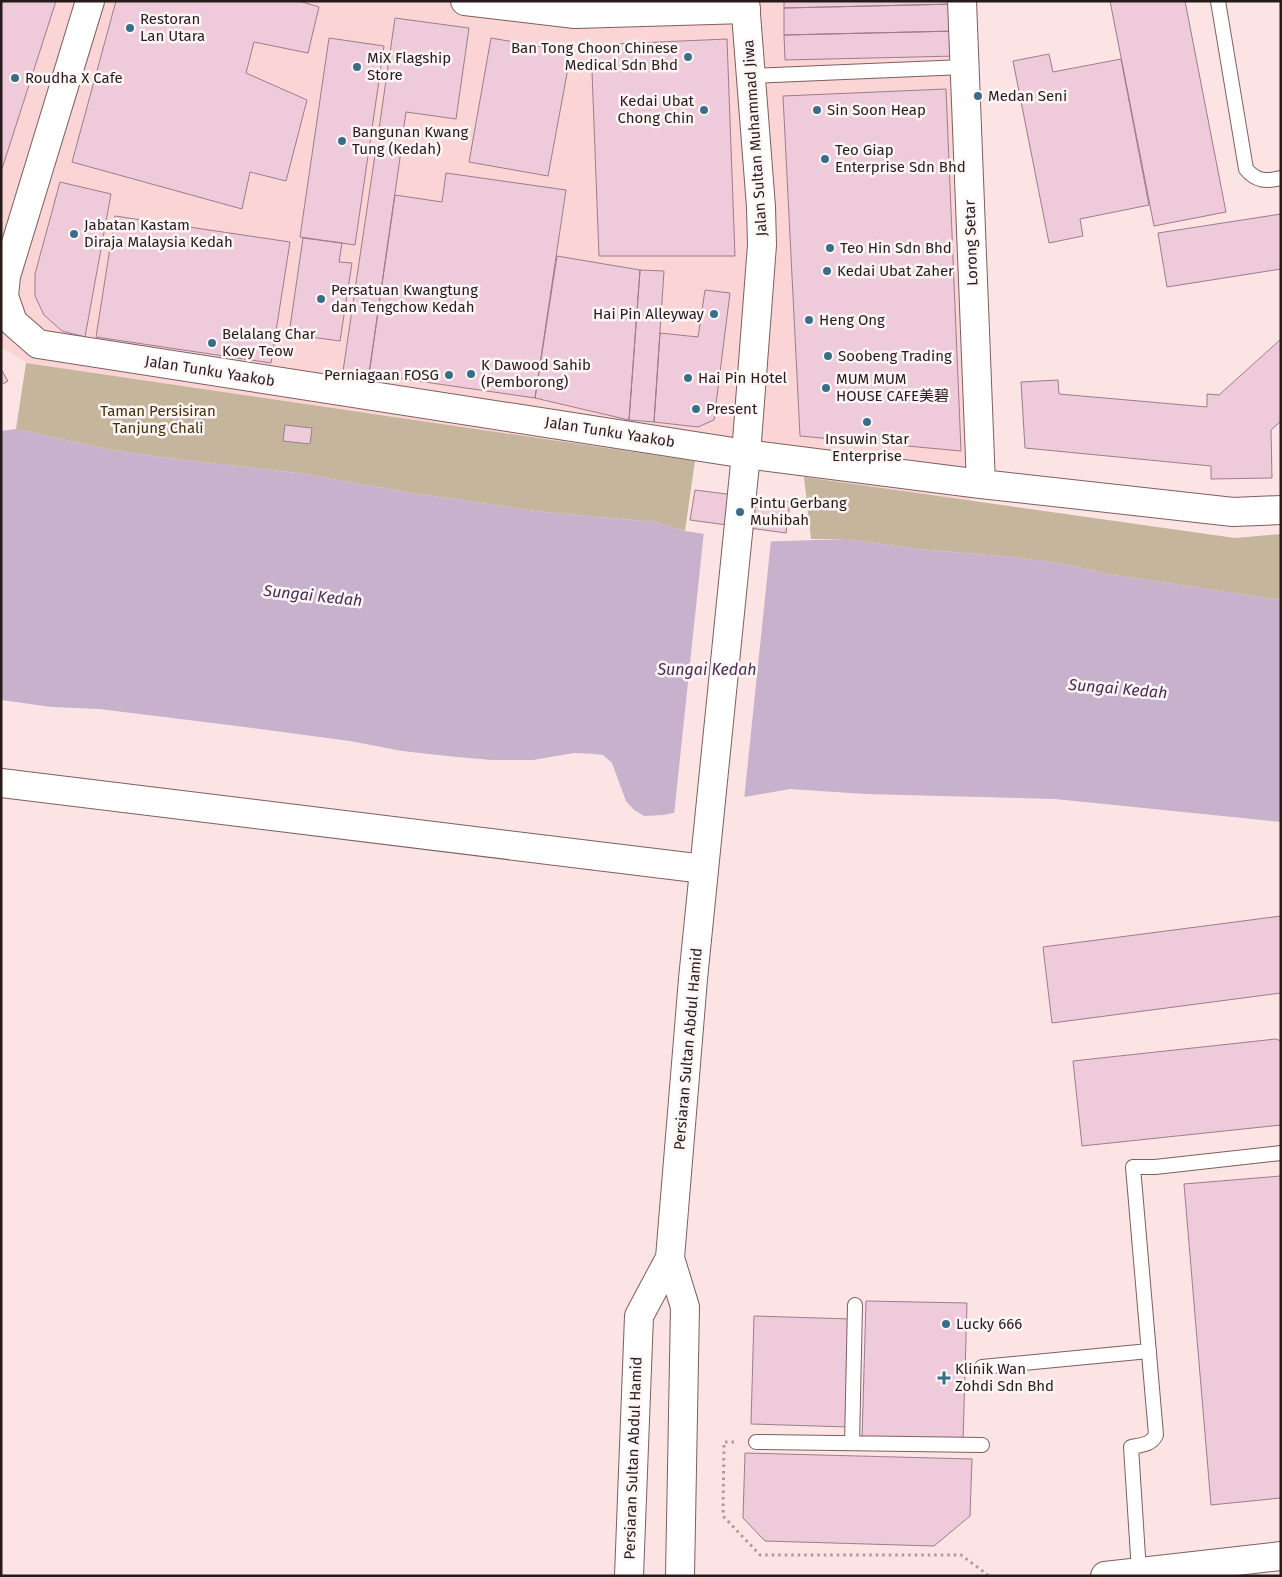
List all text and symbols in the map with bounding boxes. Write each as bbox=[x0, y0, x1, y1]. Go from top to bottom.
place label: Restoran Lan Utara bbox=[140, 10, 205, 45]
marker: Restoran Lan Utara bbox=[124, 22, 136, 34]
place label: Ban Tong Choon Chinese Medical Sdn Bhd bbox=[511, 39, 678, 74]
street label: Jalan Sultan Muhammad Jiwa bbox=[739, 39, 771, 237]
place label: MiX Flagship Store bbox=[367, 49, 451, 84]
marker: Ban Tong Choon Chinese Medical Sdn Bhd bbox=[682, 51, 694, 63]
marker: MiX Flagship Store bbox=[351, 61, 363, 73]
place label: Roudha X Cafe bbox=[25, 69, 123, 87]
marker: Roudha X Cafe bbox=[9, 72, 21, 84]
place label: Medan Seni bbox=[988, 87, 1067, 105]
marker: Medan Seni bbox=[972, 90, 984, 102]
place label: Kedai Ubat Chong Chin bbox=[618, 92, 695, 127]
place label: Sin Soon Heap bbox=[827, 101, 926, 119]
marker: Kedai Ubat Chong Chin bbox=[698, 104, 710, 116]
marker: Sin Soon Heap bbox=[811, 104, 823, 116]
place label: Bangunan Kwang Tung (Kedah) bbox=[352, 123, 468, 158]
marker: Bangunan Kwang Tung (Kedah) bbox=[336, 135, 348, 147]
place label: Teo Giap Enterprise Sdn Bhd bbox=[835, 141, 966, 176]
marker: Teo Giap Enterprise Sdn Bhd bbox=[819, 153, 831, 165]
street label: Lorong Setar bbox=[960, 199, 981, 286]
place label: Jabatan Kastam Diraja Malaysia Kedah bbox=[84, 216, 233, 251]
marker: Jabatan Kastam Diraja Malaysia Kedah bbox=[68, 228, 80, 240]
place label: Teo Hin Sdn Bhd bbox=[840, 239, 952, 257]
marker: Teo Hin Sdn Bhd bbox=[824, 242, 836, 254]
place label: Kedai Ubat Zaher bbox=[837, 262, 954, 280]
marker: Kedai Ubat Zaher bbox=[821, 265, 833, 277]
place label: Persatuan Kwangtung dan Tengchow Kedah bbox=[331, 281, 478, 316]
marker: Persatuan Kwangtung dan Tengchow Kedah bbox=[315, 293, 327, 305]
place label: Hai Pin Alleyway bbox=[593, 305, 705, 323]
marker: Hai Pin Alleyway bbox=[708, 308, 720, 320]
place label: Heng Ong bbox=[819, 311, 885, 329]
marker: Heng Ong bbox=[803, 314, 815, 326]
place label: Belalang Char Koey Teow bbox=[222, 325, 316, 360]
marker: Belalang Char Koey Teow bbox=[206, 337, 218, 349]
place label: Soobeng Trading bbox=[838, 347, 952, 365]
marker: Soobeng Trading bbox=[822, 350, 834, 362]
street label: Jalan Tunku Yaakob bbox=[144, 352, 276, 390]
place label: K Dawood Sahib (Pemborong) bbox=[481, 356, 591, 391]
place label: Perniagaan FOSG bbox=[324, 366, 439, 384]
marker: K Dawood Sahib (Pemborong) bbox=[465, 368, 477, 380]
marker: Perniagaan FOSG bbox=[443, 369, 455, 381]
place label: Hai Pin Hotel bbox=[698, 369, 788, 387]
place label: MUM MUM HOUSE CAFE美碧 bbox=[836, 370, 949, 405]
marker: Hai Pin Hotel bbox=[682, 372, 694, 384]
marker: MUM MUM HOUSE CAFE美碧 bbox=[820, 382, 832, 394]
place label: Present bbox=[706, 400, 758, 418]
park label: Taman Persisiran Tanjung Chali bbox=[100, 402, 216, 437]
marker: Present bbox=[690, 403, 702, 415]
street label: Jalan Tunku Yaakob bbox=[544, 413, 676, 451]
marker: Insuwin Star Enterprise bbox=[861, 416, 873, 428]
place label: Insuwin Star Enterprise bbox=[825, 430, 909, 465]
place label: Pintu Gerbang Muhibah bbox=[750, 494, 847, 529]
marker: Pintu Gerbang Muhibah bbox=[734, 506, 746, 518]
water label: Sungai Kedah bbox=[262, 581, 363, 610]
water label: Sungai Kedah bbox=[656, 660, 757, 679]
water label: Sungai Kedah bbox=[1067, 675, 1168, 702]
street label: Persiaran Sultan Abdul Hamid bbox=[670, 947, 706, 1151]
place label: Lucky 666 bbox=[956, 1315, 1022, 1333]
marker: Lucky 666 bbox=[940, 1318, 952, 1330]
street label: Persiaran Sultan Abdul Hamid bbox=[620, 1356, 646, 1560]
place label: Klinik Wan Zohdi Sdn Bhd bbox=[955, 1360, 1054, 1395]
marker: Klinik Wan Zohdi Sdn Bhd bbox=[937, 1371, 951, 1385]

